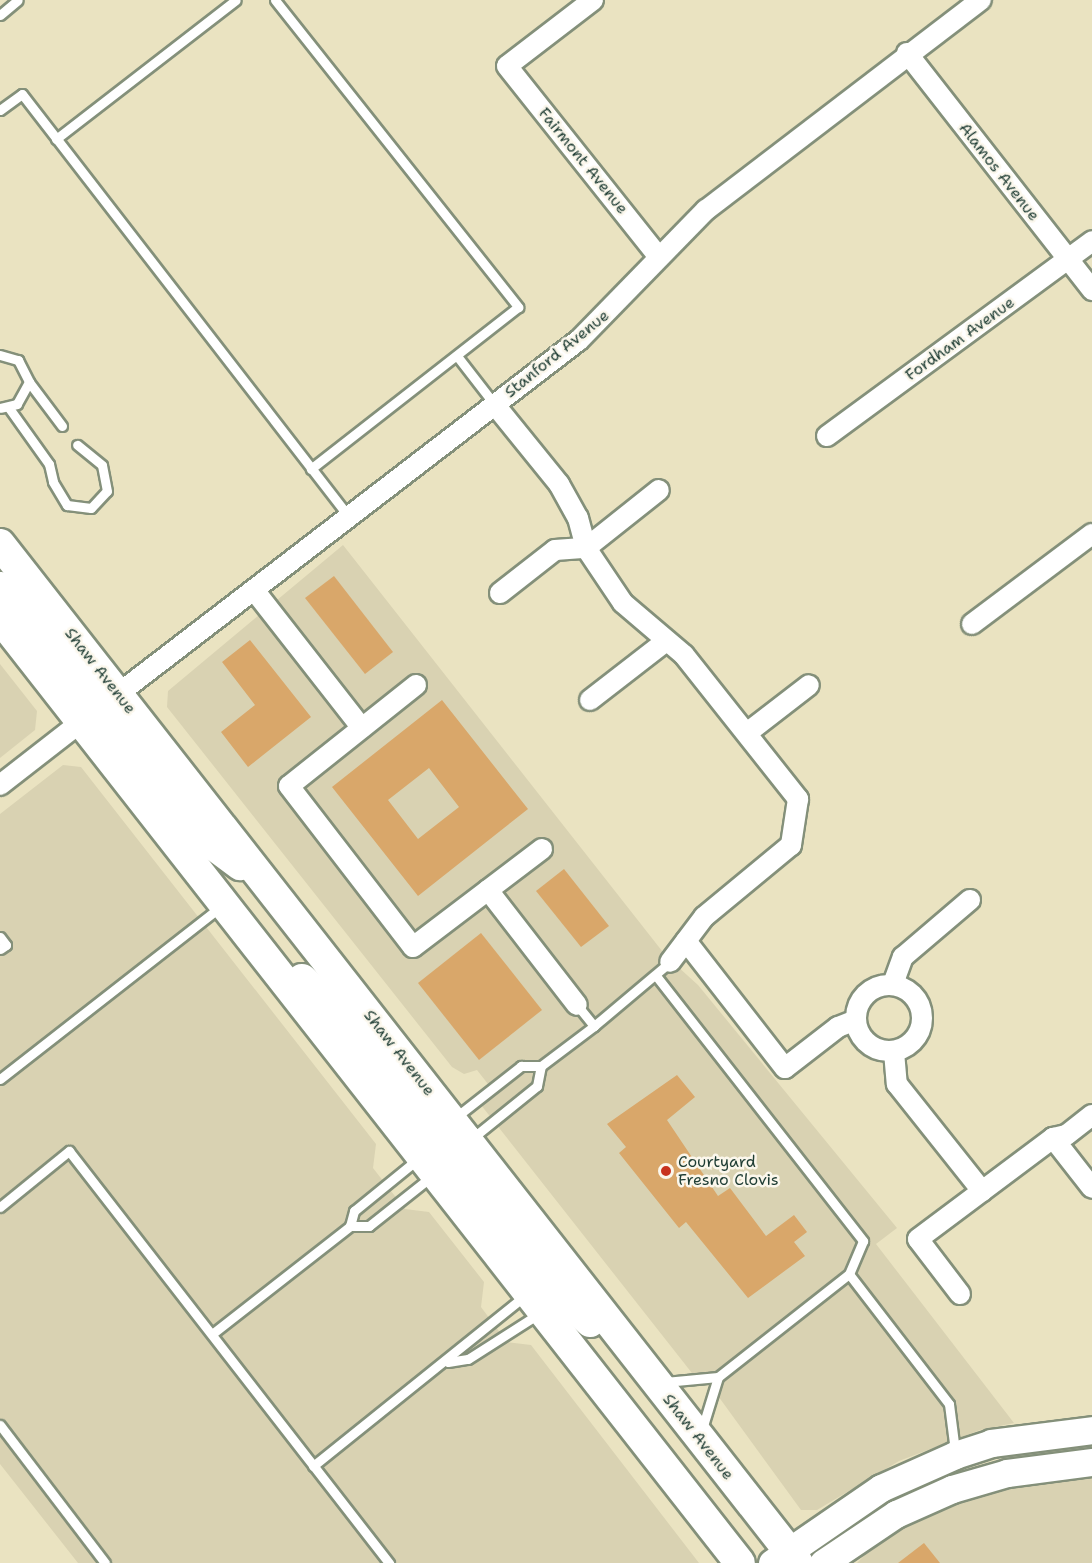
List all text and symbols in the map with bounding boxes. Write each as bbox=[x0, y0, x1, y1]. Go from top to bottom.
street label: Fairmont Avenue bbox=[534, 104, 632, 218]
street label: Alamos Avenue bbox=[955, 119, 1043, 225]
street label: Fordham Avenue bbox=[902, 293, 1018, 385]
street label: Stanford Avenue bbox=[501, 306, 613, 402]
street label: Shaw Avenue bbox=[60, 624, 140, 718]
street label: Shaw Avenue bbox=[359, 1006, 439, 1100]
place label: Courtyard Fresno Clovis bbox=[678, 1152, 779, 1190]
marker: Courtyard Fresno Clovis bbox=[659, 1164, 673, 1178]
street label: Shaw Avenue bbox=[658, 1390, 738, 1484]

